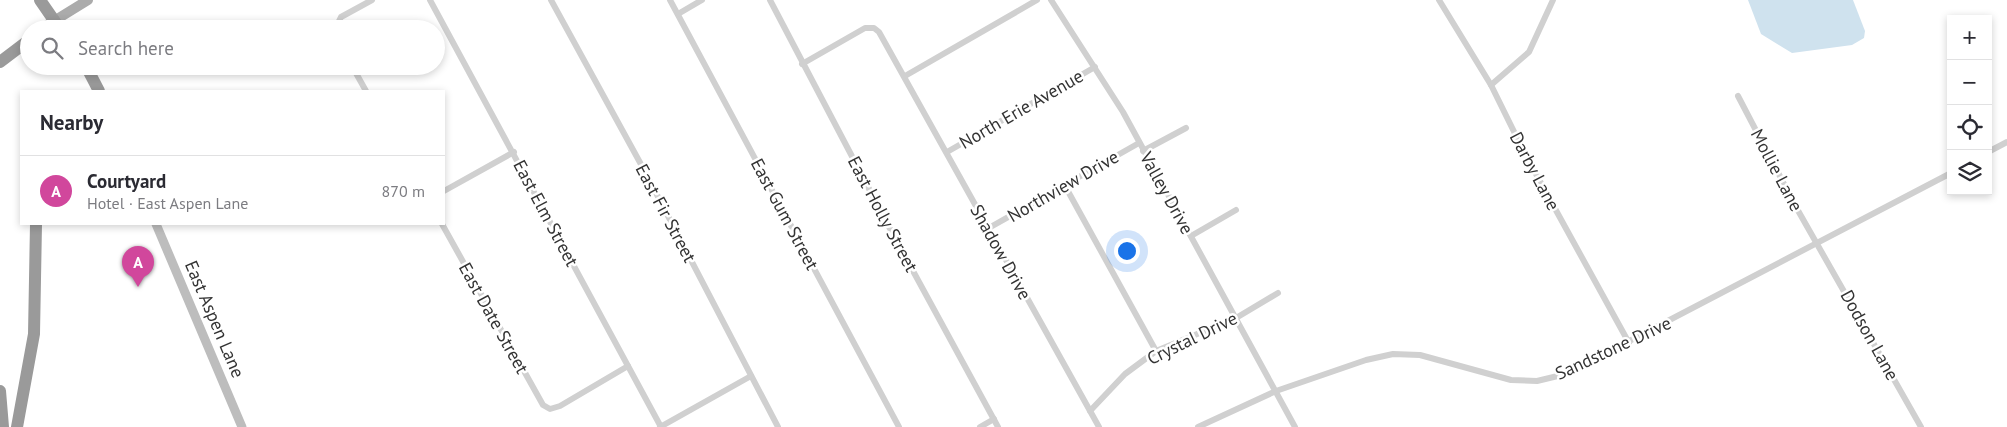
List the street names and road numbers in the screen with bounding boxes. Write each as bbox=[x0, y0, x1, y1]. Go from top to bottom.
street label: North Erie Avenue bbox=[955, 64, 1087, 154]
street label: Mollie Lane bbox=[1746, 125, 1808, 215]
street label: Darby Lane bbox=[1505, 128, 1565, 214]
street label: Northview Drive bbox=[1003, 145, 1123, 227]
street label: Valley Drive bbox=[1135, 147, 1199, 238]
street label: East Holly Street bbox=[843, 152, 923, 276]
street label: East Gum Street bbox=[746, 154, 824, 274]
street label: East Elm Street bbox=[508, 156, 584, 270]
street label: East Fir Street bbox=[630, 160, 702, 266]
street label: Shadow Drive bbox=[965, 200, 1037, 304]
street label: East Aspen Lane bbox=[180, 257, 250, 381]
street label: East Date Street bbox=[454, 258, 534, 378]
street label: Dodson Lane bbox=[1836, 286, 1904, 384]
street label: Crystal Drive bbox=[1143, 306, 1241, 370]
street label: Sandstone Drive bbox=[1551, 311, 1675, 385]

